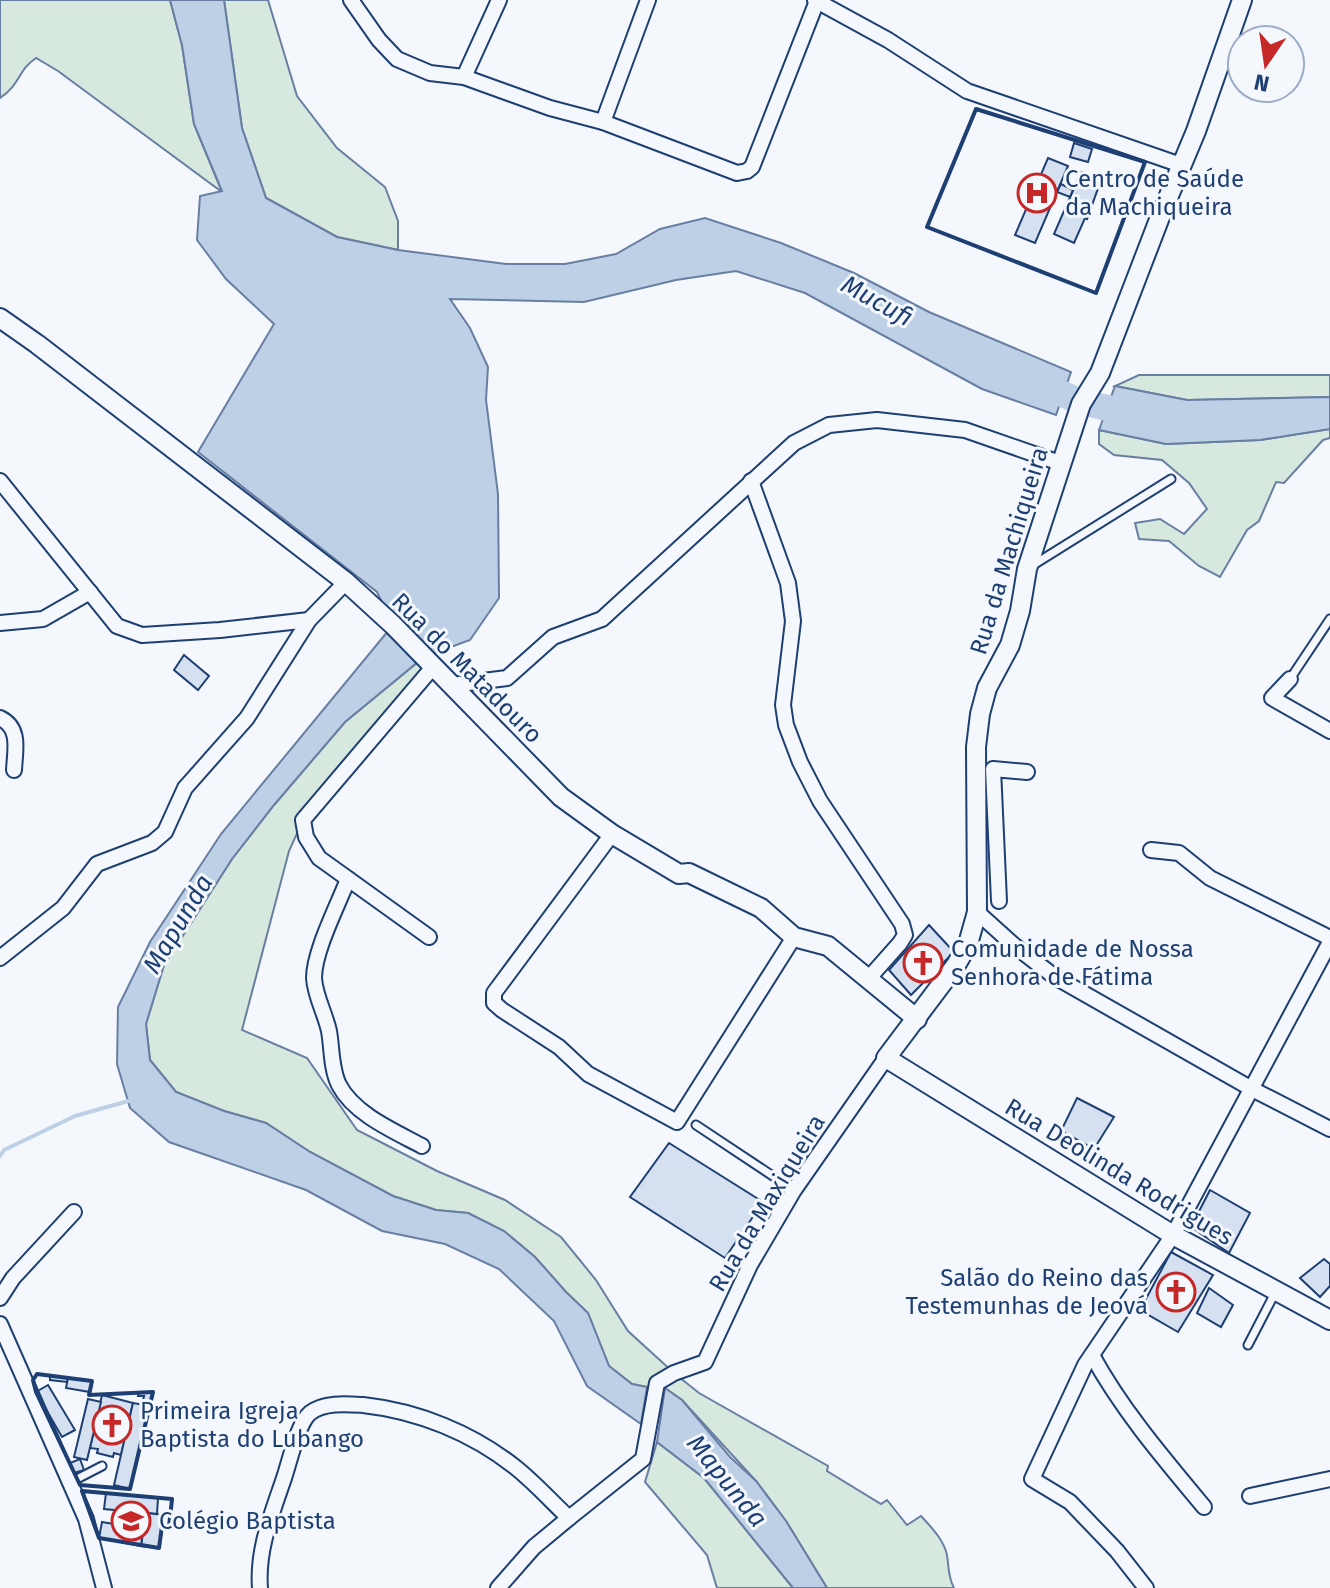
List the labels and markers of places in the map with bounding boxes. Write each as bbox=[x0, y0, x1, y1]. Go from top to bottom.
place label: Centro de Saúde da Machiqueira bbox=[1065, 165, 1244, 221]
hospital icon: Centro de Saúde da Machiqueira bbox=[1016, 172, 1058, 214]
place label: Comunidade de Nossa Senhora de Fátima bbox=[951, 935, 1194, 991]
church icon: Comunidade de Nossa Senhora de Fátima bbox=[902, 942, 944, 984]
place label: Salão do Reino das Testemunhas de Jeová bbox=[906, 1264, 1148, 1320]
church icon: Salão do Reino das Testemunhas de Jeová bbox=[1155, 1271, 1197, 1313]
place label: Primeira Igreja Baptista do Lubango bbox=[140, 1397, 364, 1453]
church icon: Primeira Igreja Baptista do Lubango bbox=[91, 1404, 133, 1446]
school or university icon: Colégio Baptista bbox=[110, 1500, 152, 1542]
place label: Colégio Baptista bbox=[159, 1507, 336, 1535]

